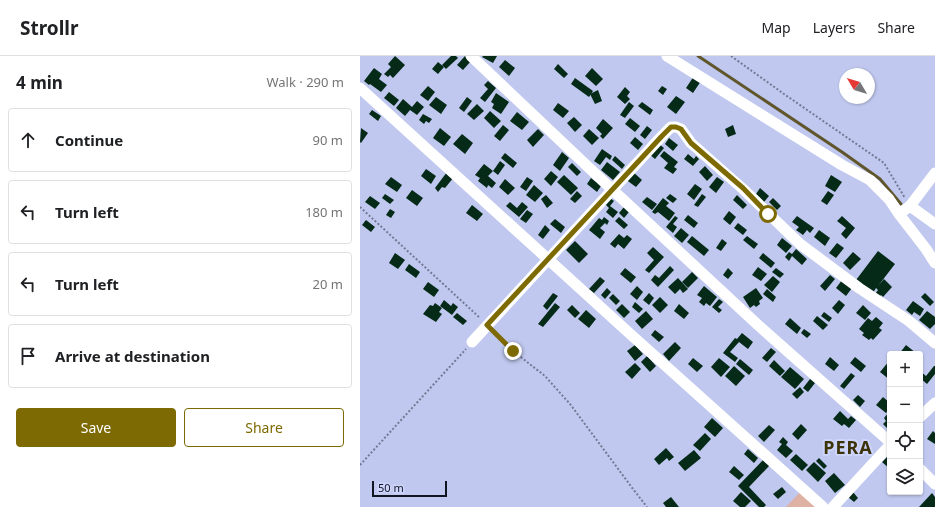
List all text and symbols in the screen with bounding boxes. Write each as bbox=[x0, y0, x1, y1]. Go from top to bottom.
text: Strollr bbox=[20, 15, 79, 41]
text: Map bbox=[762, 18, 791, 37]
text: Layers bbox=[813, 18, 855, 37]
text: Share bbox=[877, 18, 915, 37]
north arrow bbox=[839, 68, 875, 104]
text: 4 min bbox=[16, 71, 63, 94]
text: Walk · 290 m bbox=[266, 73, 344, 91]
icon: ahead bbox=[17, 129, 39, 151]
text: Continue bbox=[55, 130, 123, 150]
text: 90 m bbox=[313, 131, 343, 149]
icon: left bbox=[17, 201, 39, 223]
text: Turn left bbox=[55, 202, 119, 222]
text: 180 m bbox=[305, 203, 343, 221]
route start bbox=[759, 205, 777, 223]
icon: left bbox=[17, 273, 39, 295]
text: Turn left bbox=[55, 274, 119, 294]
text: 20 m bbox=[313, 275, 343, 293]
route end bbox=[504, 342, 522, 360]
icon: arrive bbox=[17, 345, 39, 367]
text: Arrive at destination bbox=[55, 346, 210, 366]
map controls bbox=[887, 351, 923, 495]
button: + bbox=[887, 351, 923, 387]
button: − bbox=[887, 387, 923, 423]
button: Save bbox=[16, 408, 176, 447]
button: Share bbox=[184, 408, 344, 447]
button: locate bbox=[887, 423, 923, 459]
district label: PERA bbox=[823, 435, 873, 459]
button: layers bbox=[887, 459, 923, 495]
scale bar bbox=[372, 479, 447, 498]
text: 50 m bbox=[378, 480, 404, 495]

